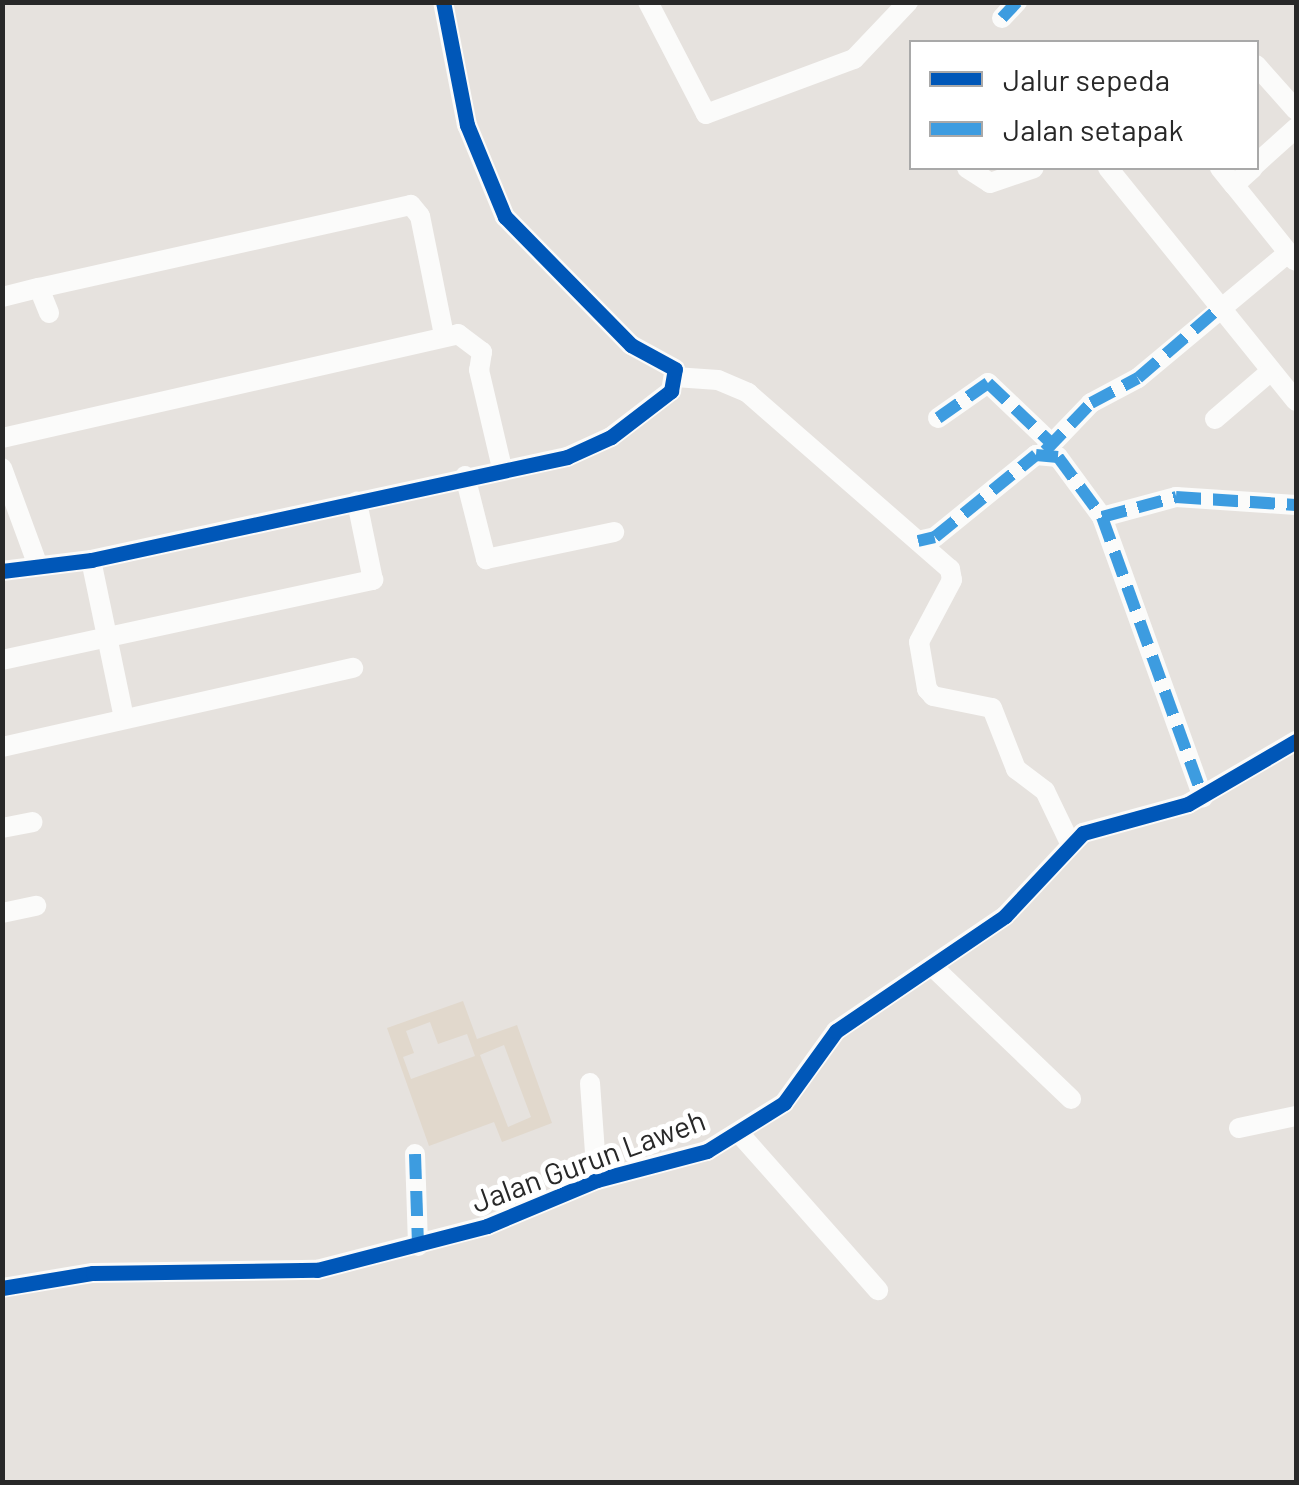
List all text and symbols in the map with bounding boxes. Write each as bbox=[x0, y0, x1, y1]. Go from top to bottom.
legend bbox=[909, 40, 1259, 170]
text: Jalur sepeda bbox=[1003, 61, 1170, 97]
text: Jalan setapak bbox=[1003, 111, 1183, 147]
street label: Jalan Gurun Laweh bbox=[466, 1101, 710, 1219]

